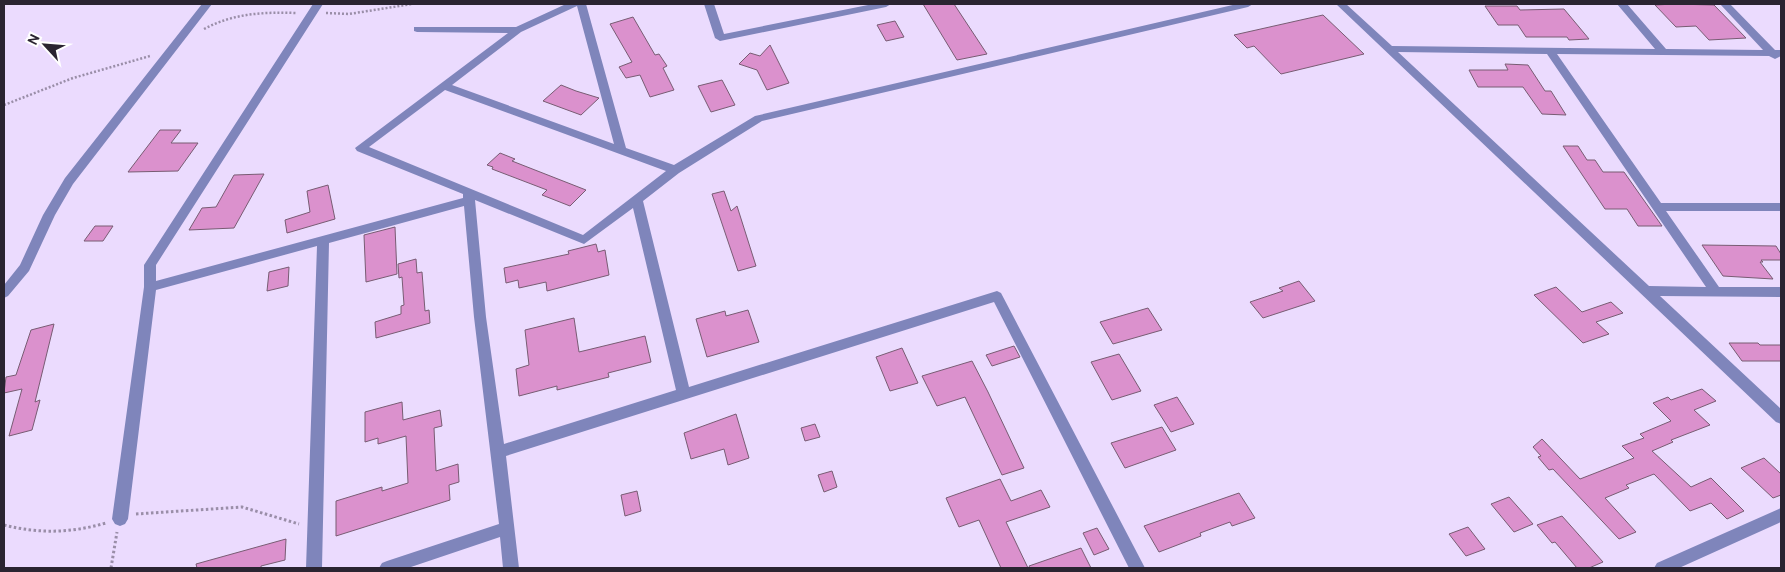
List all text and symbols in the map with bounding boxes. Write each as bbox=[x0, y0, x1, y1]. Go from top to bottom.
north arrow bbox=[20, 20, 70, 70]
text: N bbox=[23, 31, 44, 48]

